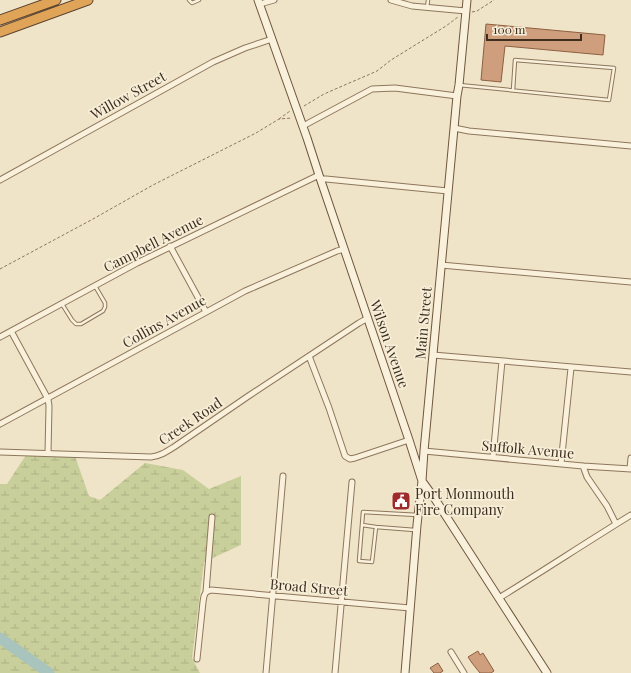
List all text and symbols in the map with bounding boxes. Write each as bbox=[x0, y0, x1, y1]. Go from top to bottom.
scale bar bbox=[487, 16, 581, 42]
text: 100 m bbox=[493, 21, 526, 37]
street label: Willow Street bbox=[86, 66, 170, 124]
street label: Campbell Avenue bbox=[100, 210, 206, 276]
street label: Main Street bbox=[410, 285, 436, 360]
street label: Collins Avenue bbox=[119, 290, 209, 352]
street label: Wilson Avenue bbox=[366, 296, 414, 391]
street label: Creek Road bbox=[155, 393, 225, 449]
street label: Suffolk Avenue bbox=[481, 435, 575, 463]
place label: Port Monmouth Fire Company bbox=[415, 484, 515, 519]
public building icon: Port Monmouth Fire Company bbox=[390, 490, 412, 512]
street label: Broad Street bbox=[269, 574, 350, 600]

